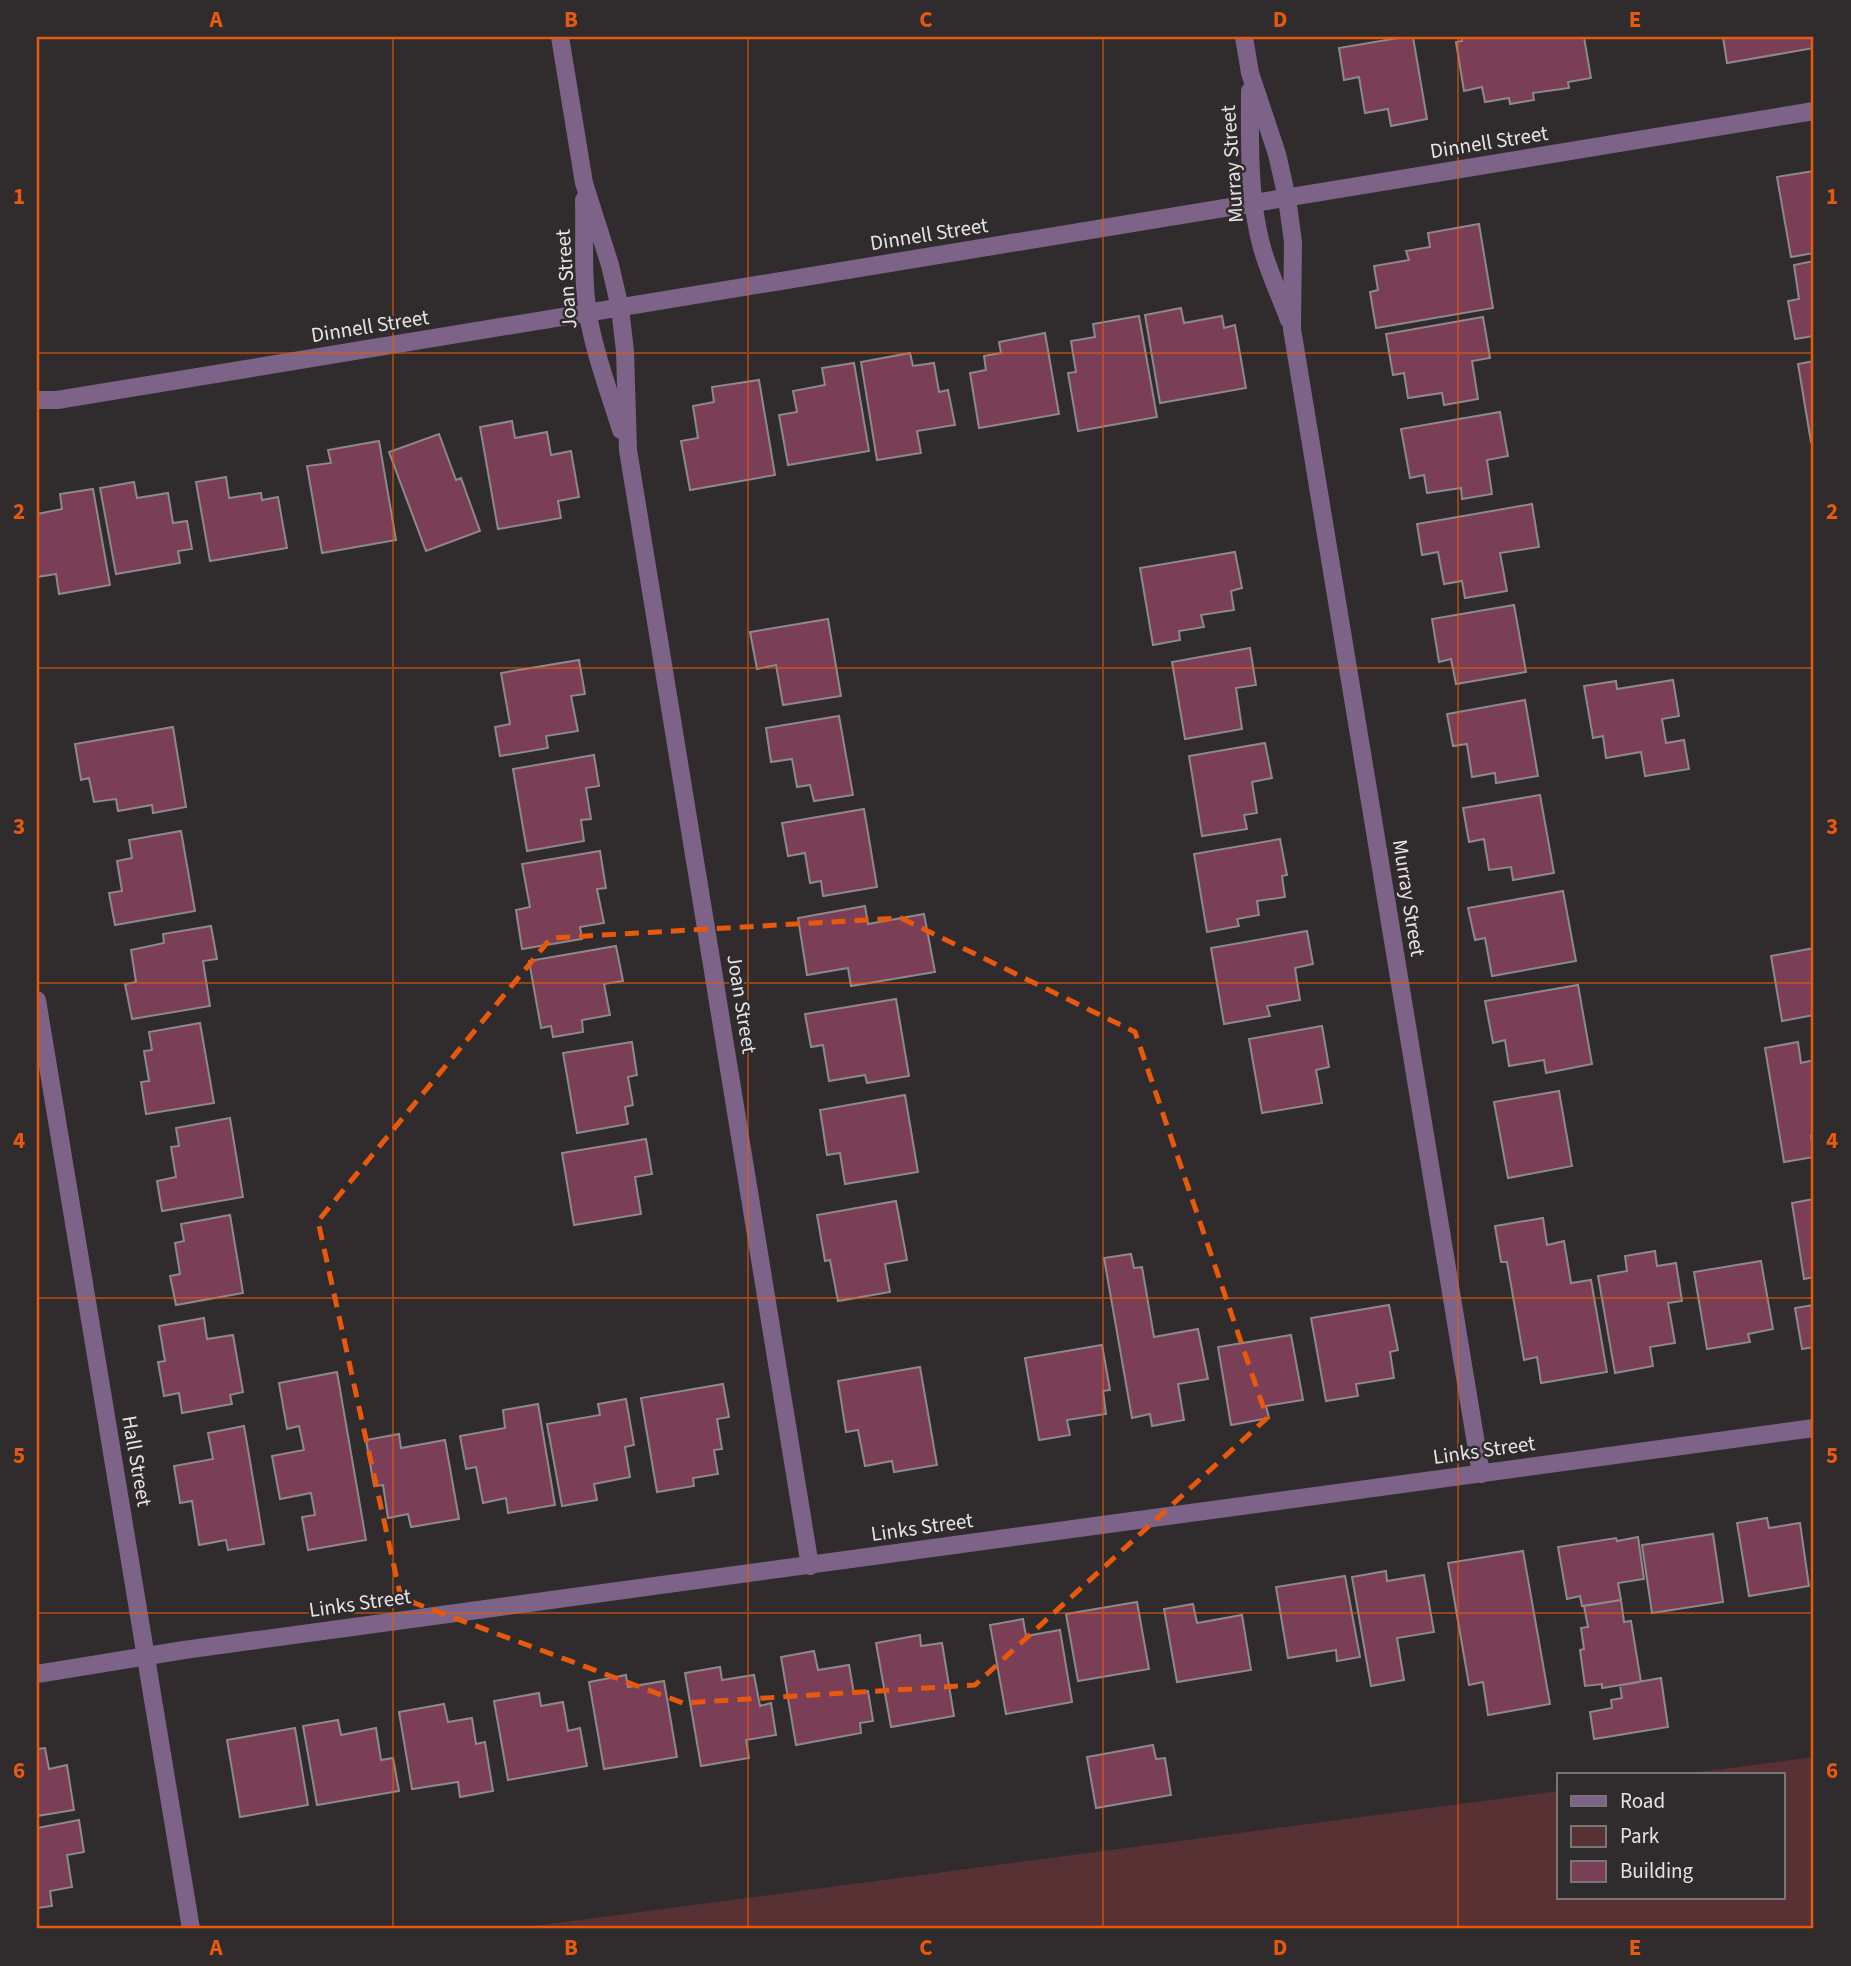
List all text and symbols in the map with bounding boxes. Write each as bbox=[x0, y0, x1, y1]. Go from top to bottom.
text: A bbox=[208, 3, 223, 36]
text: B bbox=[564, 3, 578, 36]
text: C bbox=[919, 3, 933, 36]
text: D bbox=[1273, 3, 1287, 36]
text: E bbox=[1629, 3, 1641, 36]
street label: Murray Street bbox=[1213, 104, 1251, 224]
street label: Dinnell Street bbox=[1428, 118, 1550, 166]
text: 1 bbox=[13, 180, 25, 213]
text: 1 bbox=[1826, 180, 1838, 213]
street label: Dinnell Street bbox=[868, 210, 990, 258]
street label: Joan Street bbox=[548, 228, 584, 330]
street label: Dinnell Street bbox=[309, 302, 431, 350]
text: 2 bbox=[13, 495, 25, 528]
text: 2 bbox=[1826, 495, 1838, 528]
text: 3 bbox=[13, 810, 25, 843]
text: 3 bbox=[1826, 810, 1838, 843]
street label: Murray Street bbox=[1385, 837, 1433, 959]
street label: Joan Street bbox=[719, 952, 765, 1056]
text: 4 bbox=[13, 1124, 25, 1157]
text: 4 bbox=[1826, 1124, 1838, 1157]
street label: Hall Street bbox=[114, 1413, 160, 1509]
street label: Links Street bbox=[1431, 1428, 1537, 1472]
text: 5 bbox=[13, 1439, 25, 1472]
text: 5 bbox=[1826, 1439, 1838, 1472]
street label: Links Street bbox=[869, 1505, 975, 1549]
street label: Links Street bbox=[307, 1581, 413, 1625]
text: 6 bbox=[13, 1754, 25, 1787]
text: 6 bbox=[1826, 1754, 1838, 1787]
legend bbox=[1557, 1773, 1784, 1899]
text: Road bbox=[1620, 1786, 1665, 1816]
text: Park bbox=[1620, 1821, 1660, 1851]
text: Building bbox=[1620, 1856, 1694, 1886]
text: A bbox=[208, 1931, 223, 1964]
text: B bbox=[564, 1931, 578, 1964]
text: C bbox=[919, 1931, 933, 1964]
text: D bbox=[1273, 1931, 1287, 1964]
text: E bbox=[1629, 1931, 1641, 1964]

